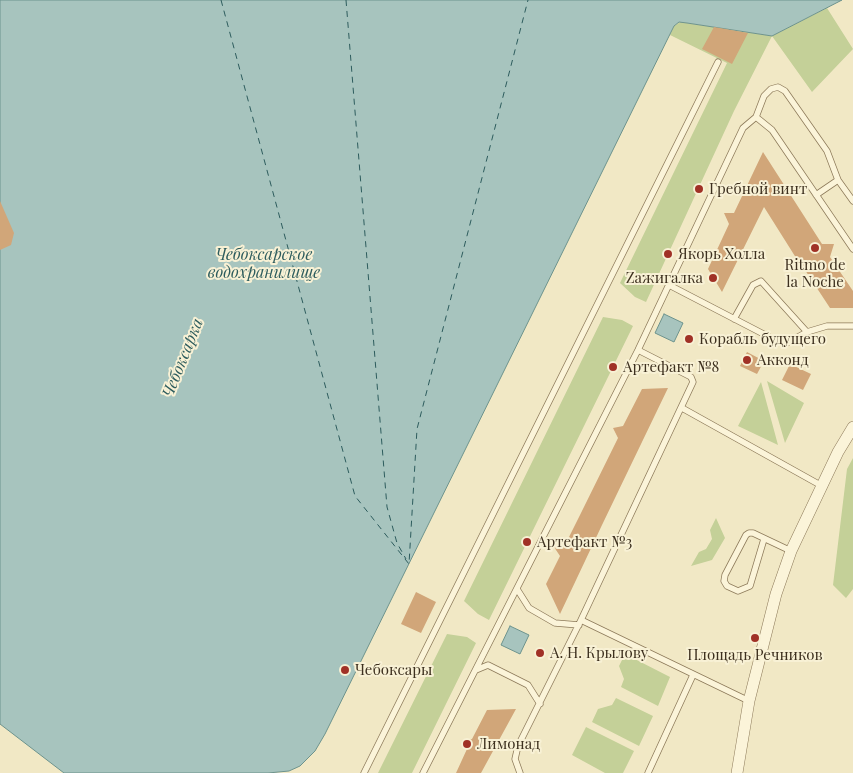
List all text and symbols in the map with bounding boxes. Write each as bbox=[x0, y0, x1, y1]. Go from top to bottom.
place label: Гребной винт bbox=[709, 180, 807, 198]
marker: Гребной винт bbox=[693, 183, 705, 195]
marker: Ritmo de la Noche bbox=[809, 242, 821, 254]
water label: Чебоксарское водохранилище bbox=[208, 245, 320, 283]
place label: Якорь Холла bbox=[678, 245, 765, 263]
marker: Якорь Холла bbox=[662, 248, 674, 260]
place label: Ritmo de la Noche bbox=[784, 256, 846, 291]
place label: Zажигалка bbox=[626, 269, 703, 287]
marker: Zажигалка bbox=[707, 272, 719, 284]
water label: Чебоксарка bbox=[158, 316, 208, 400]
place label: Корабль будущего bbox=[699, 330, 826, 348]
marker: Корабль будущего bbox=[683, 333, 695, 345]
place label: Акконд bbox=[757, 351, 809, 369]
marker: Акконд bbox=[741, 354, 753, 366]
place label: Артефакт №8 bbox=[623, 358, 719, 376]
marker: Артефакт №8 bbox=[607, 361, 619, 373]
place label: Артефакт №3 bbox=[537, 533, 632, 551]
marker: Артефакт №3 bbox=[521, 536, 533, 548]
marker: Площадь Речников bbox=[749, 632, 761, 644]
place label: А. Н. Крылову bbox=[550, 644, 648, 662]
place label: Площадь Речников bbox=[687, 646, 823, 664]
marker: А. Н. Крылову bbox=[534, 647, 546, 659]
place label: Чебоксары bbox=[355, 661, 432, 679]
marker: Чебоксары bbox=[339, 664, 351, 676]
place label: Лимонад bbox=[477, 735, 540, 753]
marker: Лимонад bbox=[461, 738, 473, 750]

